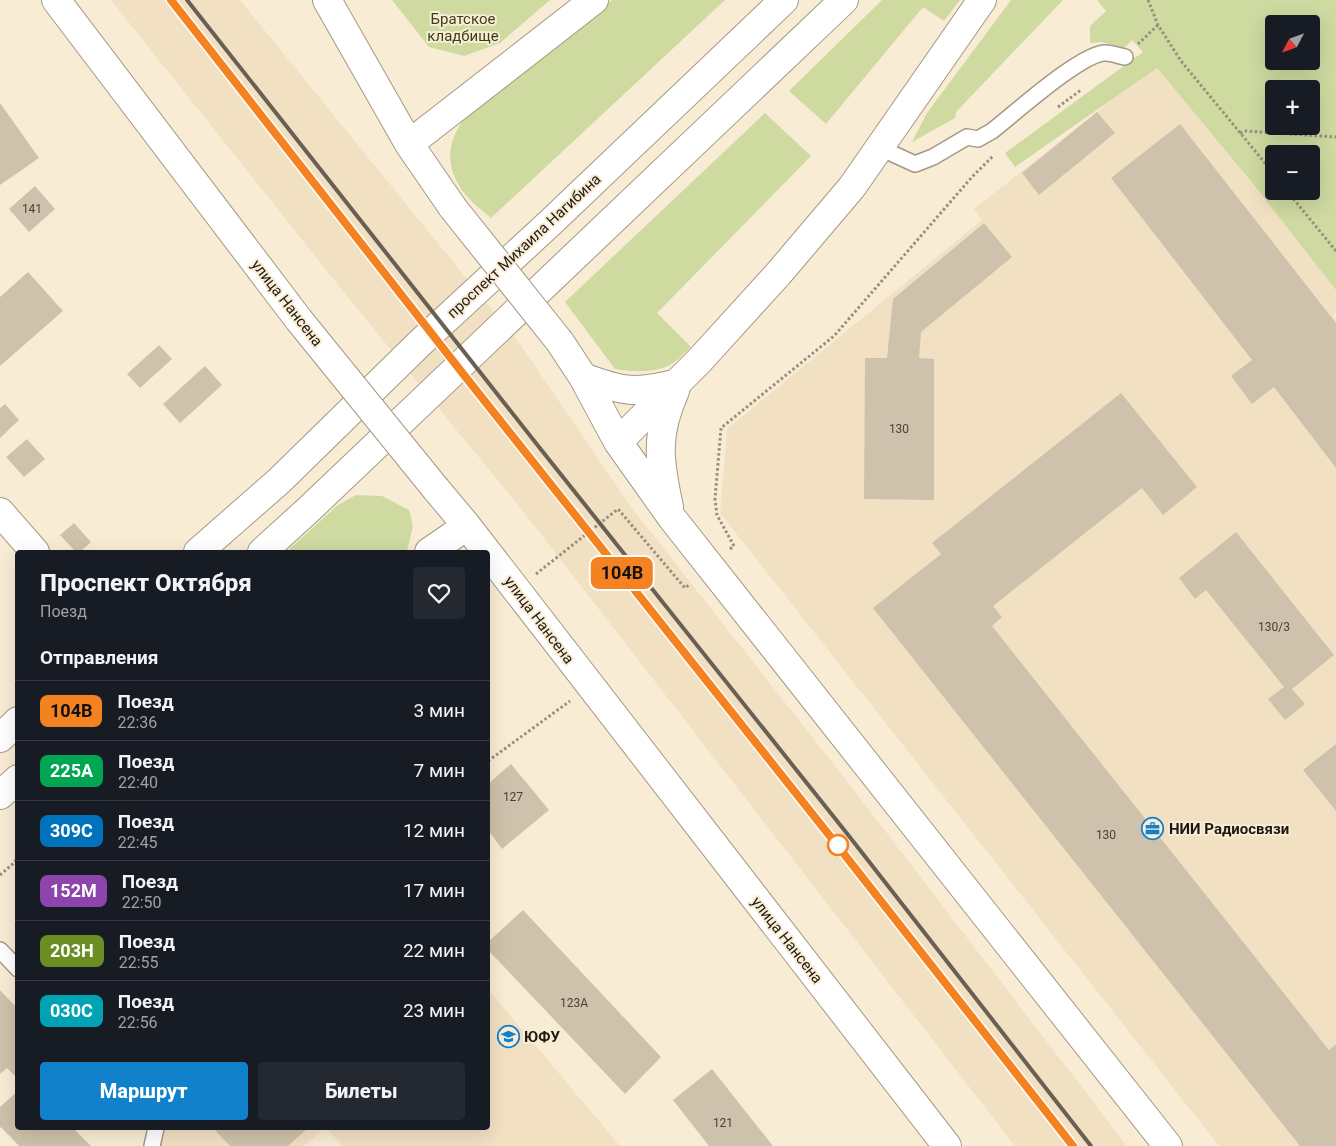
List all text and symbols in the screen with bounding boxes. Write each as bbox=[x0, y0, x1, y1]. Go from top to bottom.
park label: Братское кладбище bbox=[427, 10, 499, 45]
north arrow bbox=[1265, 15, 1320, 70]
map controls bbox=[1265, 15, 1320, 200]
button: + bbox=[1265, 80, 1320, 135]
button: − bbox=[1265, 145, 1320, 200]
street label: проспект Михаила Нагибина bbox=[444, 170, 604, 322]
house number: 141 bbox=[22, 202, 42, 216]
street label: улица Нансена bbox=[248, 256, 326, 350]
house number: 130 bbox=[889, 422, 909, 436]
line badge: 104В bbox=[587, 557, 657, 589]
text: 104В bbox=[601, 562, 643, 583]
button: heart bbox=[413, 567, 465, 619]
text: Проспект Октября bbox=[40, 569, 252, 597]
street label: улица Нансена bbox=[500, 573, 578, 667]
text: Поезд bbox=[40, 602, 87, 621]
house number: 130/3 bbox=[1258, 620, 1290, 634]
text: Отправления bbox=[40, 646, 158, 669]
text: Поезд bbox=[117, 690, 174, 713]
text: 3 мин bbox=[414, 699, 465, 722]
text: 104В bbox=[50, 700, 92, 721]
text: 22:36 bbox=[117, 713, 157, 732]
text: Поезд bbox=[118, 750, 174, 773]
text: 7 мин bbox=[414, 759, 465, 782]
text: 225А bbox=[50, 760, 93, 781]
text: 22:40 bbox=[118, 773, 158, 792]
house number: 127 bbox=[503, 790, 523, 804]
text: Поезд bbox=[118, 810, 174, 833]
office icon: НИИ Радиосвязи bbox=[1141, 817, 1165, 841]
text: 12 мин bbox=[403, 819, 465, 842]
text: 309С bbox=[50, 820, 93, 841]
place label: НИИ Радиосвязи bbox=[1169, 820, 1289, 838]
house number: 130 bbox=[1096, 828, 1116, 842]
text: 22:45 bbox=[118, 833, 158, 852]
unlabelled marker bbox=[827, 834, 849, 856]
text: Поезд bbox=[122, 870, 178, 893]
text: 17 мин bbox=[403, 879, 465, 902]
text: 152М bbox=[50, 880, 97, 901]
text: 22:50 bbox=[122, 893, 162, 912]
street label: улица Нансена bbox=[748, 893, 826, 987]
text: Поезд bbox=[119, 930, 175, 953]
text: 22 мин bbox=[403, 939, 465, 962]
text: 203Н bbox=[50, 940, 94, 961]
text: 22:55 bbox=[119, 953, 159, 972]
text: Поезд bbox=[118, 990, 174, 1013]
house number: 123А bbox=[560, 996, 588, 1010]
text: 23 мин bbox=[403, 999, 465, 1022]
text: 030C bbox=[50, 1000, 93, 1021]
text: 22:56 bbox=[118, 1013, 158, 1032]
school or university icon: ЮФУ bbox=[496, 1025, 520, 1049]
place label: ЮФУ bbox=[524, 1028, 560, 1046]
button: Маршрут bbox=[40, 1062, 248, 1120]
button: Билеты bbox=[258, 1062, 465, 1120]
house number: 121 bbox=[713, 1116, 733, 1130]

